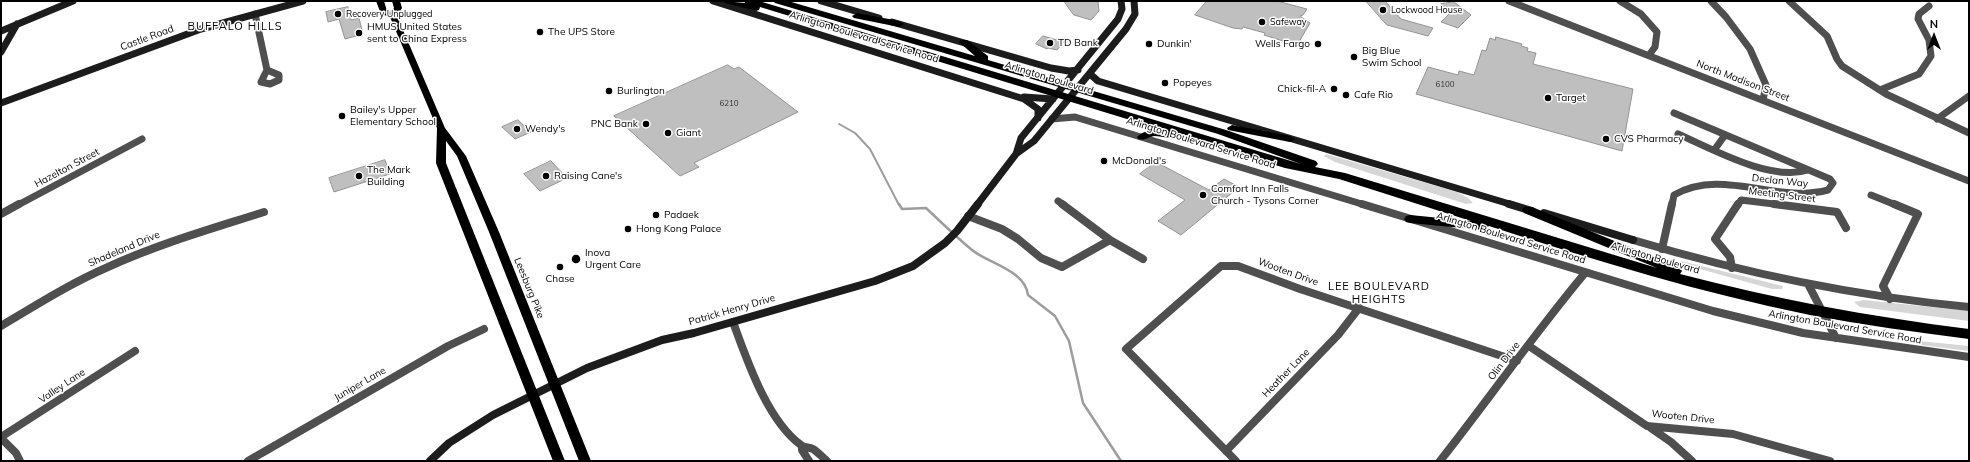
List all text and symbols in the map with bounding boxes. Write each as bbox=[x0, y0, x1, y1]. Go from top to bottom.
marker: Lockwood House bbox=[1378, 5, 1388, 15]
place label: Lockwood House bbox=[1391, 5, 1462, 15]
marker: Recovery Unplugged bbox=[333, 9, 343, 19]
place label: Recovery Unplugged bbox=[346, 9, 432, 19]
street label: Arlington Boulevard Service Road bbox=[788, 9, 940, 65]
north arrow bbox=[1914, 16, 1954, 56]
marker: Safeway bbox=[1257, 17, 1267, 27]
place label: Safeway bbox=[1270, 17, 1307, 27]
text: N bbox=[1930, 17, 1938, 31]
district label: BUFFALO HILLS bbox=[187, 20, 283, 34]
place label: HMUS United States sent to China Express bbox=[367, 21, 467, 44]
street label: Castle Road bbox=[119, 23, 175, 53]
place label: The UPS Store bbox=[548, 26, 615, 38]
marker: The UPS Store bbox=[535, 27, 545, 37]
marker: HMUS United States sent to China Express bbox=[354, 28, 364, 38]
place label: TD Bank bbox=[1058, 37, 1098, 49]
marker: TD Bank bbox=[1045, 38, 1055, 48]
place label: Dunkin' bbox=[1157, 38, 1192, 50]
place label: Wells Fargo bbox=[1255, 38, 1310, 50]
marker: Dunkin' bbox=[1144, 39, 1154, 49]
marker: Wells Fargo bbox=[1313, 39, 1323, 49]
place label: Big Blue Swim School bbox=[1362, 45, 1421, 68]
marker: Big Blue Swim School bbox=[1349, 52, 1359, 62]
street label: North Madison Street bbox=[1695, 58, 1791, 104]
street label: Arlington Boulevard bbox=[1003, 59, 1095, 97]
place label: Popeyes bbox=[1173, 77, 1212, 89]
marker: Popeyes bbox=[1160, 78, 1170, 88]
house number: 6100 bbox=[1435, 80, 1455, 90]
place label: Chick-fil-A bbox=[1277, 83, 1326, 95]
marker: Chick-fil-A bbox=[1329, 84, 1339, 94]
place label: Burlington bbox=[617, 85, 665, 97]
marker: Burlington bbox=[604, 86, 614, 96]
place label: Cafe Rio bbox=[1354, 89, 1393, 101]
marker: Cafe Rio bbox=[1341, 90, 1351, 100]
place label: Target bbox=[1556, 92, 1586, 104]
marker: Target bbox=[1543, 93, 1553, 103]
house number: 6210 bbox=[719, 99, 739, 109]
place label: Bailey's Upper Elementary School bbox=[350, 104, 436, 128]
marker: Bailey's Upper Elementary School bbox=[337, 111, 347, 121]
street label: Arlington Boulevard Service Road bbox=[1125, 115, 1277, 171]
place label: PNC Bank bbox=[591, 118, 638, 130]
marker: PNC Bank bbox=[641, 119, 651, 129]
place label: Wendy's bbox=[525, 123, 565, 135]
marker: Wendy's bbox=[512, 124, 522, 134]
place label: Giant bbox=[676, 127, 701, 139]
marker: Giant bbox=[663, 128, 673, 138]
place label: CVS Pharmacy bbox=[1614, 133, 1683, 145]
marker: CVS Pharmacy bbox=[1601, 134, 1611, 144]
street label: Hazelton Street bbox=[32, 146, 102, 190]
place label: McDonald's bbox=[1112, 155, 1166, 167]
marker: McDonald's bbox=[1099, 156, 1109, 166]
place label: The Mark Building bbox=[367, 164, 410, 188]
place label: Raising Cane's bbox=[554, 170, 622, 182]
marker: The Mark Building bbox=[354, 171, 364, 181]
marker: Raising Cane's bbox=[541, 171, 551, 181]
street label: Declan Way bbox=[1751, 172, 1809, 190]
place label: Comfort Inn Falls Church - Tysons Corner bbox=[1211, 183, 1319, 206]
street label: Meeting Street bbox=[1748, 185, 1816, 205]
marker: Comfort Inn Falls Church - Tysons Corner bbox=[1198, 190, 1208, 200]
place label: Padaek bbox=[664, 209, 699, 221]
marker: Padaek bbox=[651, 210, 661, 220]
street label: Arlington Boulevard Service Road bbox=[1435, 210, 1587, 266]
place label: Hong Kong Palace bbox=[636, 223, 721, 235]
marker: Hong Kong Palace bbox=[623, 224, 633, 234]
street label: Shadeland Drive bbox=[86, 229, 162, 269]
street label: Arlington Boulevard bbox=[1609, 240, 1701, 276]
place label: Inova Urgent Care bbox=[585, 247, 641, 270]
marker: Inova Urgent Care bbox=[570, 253, 582, 265]
street label: Leesburg Pike bbox=[511, 256, 547, 320]
street label: Wooten Drive bbox=[1256, 256, 1320, 288]
marker: Chase bbox=[555, 262, 565, 272]
place label: Chase bbox=[545, 273, 575, 285]
district label: LEE BOULEVARD HEIGHTS bbox=[1328, 280, 1430, 306]
street label: Patrick Henry Drive bbox=[687, 292, 777, 328]
street label: Arlington Boulevard Service Road bbox=[1767, 308, 1923, 346]
street label: Olin Drive bbox=[1486, 339, 1522, 383]
street label: Heather Lane bbox=[1260, 346, 1312, 400]
street label: Juniper Lane bbox=[332, 364, 388, 404]
street label: Valley Lane bbox=[37, 366, 87, 406]
street label: Wooten Drive bbox=[1651, 408, 1715, 426]

